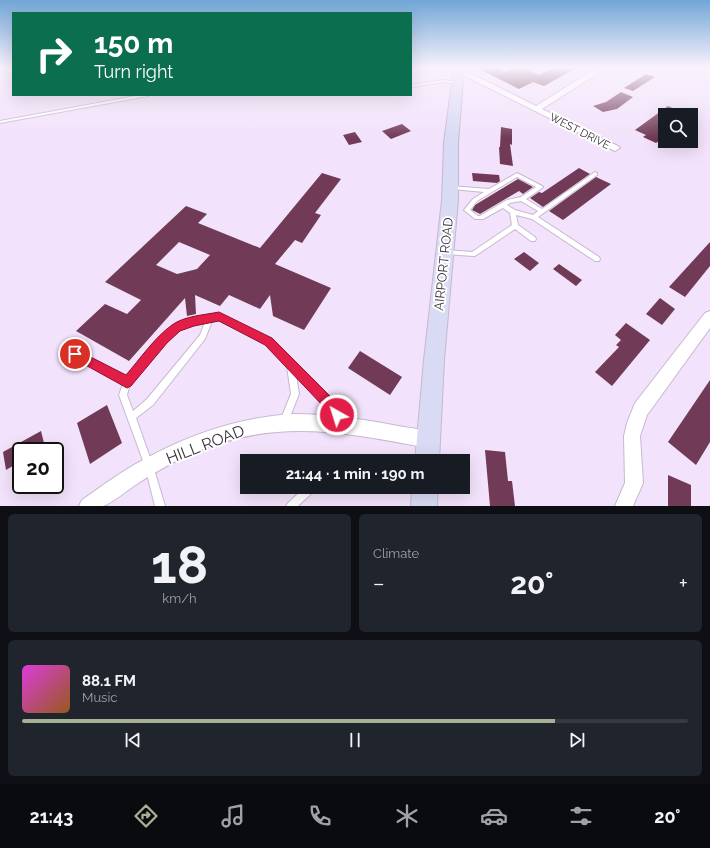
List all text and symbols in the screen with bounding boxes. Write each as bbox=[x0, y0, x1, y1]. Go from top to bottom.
text: 150 m bbox=[94, 27, 173, 60]
icon: right bbox=[28, 28, 80, 80]
text: Turn right bbox=[94, 61, 173, 82]
map controls bbox=[658, 108, 698, 148]
button: search bbox=[658, 108, 698, 148]
street label: WEST DRIVE bbox=[547, 111, 612, 152]
street label: AIRPORT ROAD bbox=[431, 217, 456, 311]
pin bbox=[58, 337, 92, 371]
icon: arrive bbox=[64, 343, 86, 365]
position arrow bbox=[316, 394, 358, 436]
street label: HILL ROAD bbox=[163, 421, 247, 468]
speed limit sign: 20 bbox=[12, 442, 64, 494]
text: 21:44 · 1 min · 190 m bbox=[286, 465, 424, 483]
text: 18 bbox=[151, 534, 208, 595]
text: Climate bbox=[373, 546, 419, 561]
text: 20° bbox=[510, 566, 554, 601]
text: − bbox=[373, 570, 385, 596]
text: + bbox=[679, 570, 688, 596]
text: km/h bbox=[162, 591, 197, 606]
text: 88.1 FM bbox=[82, 672, 136, 690]
text: Music bbox=[82, 690, 117, 705]
icon: previous bbox=[122, 729, 144, 751]
icon: pause bbox=[344, 729, 366, 751]
icon: next bbox=[566, 729, 588, 751]
icon: directions bbox=[132, 802, 160, 830]
icon: music bbox=[219, 802, 247, 830]
icon: phone bbox=[306, 802, 334, 830]
icon: climate bbox=[393, 802, 421, 830]
icon: car bbox=[480, 802, 508, 830]
icon: filters bbox=[567, 802, 595, 830]
text: 21:43 bbox=[30, 806, 73, 827]
text: 20° bbox=[654, 806, 680, 827]

